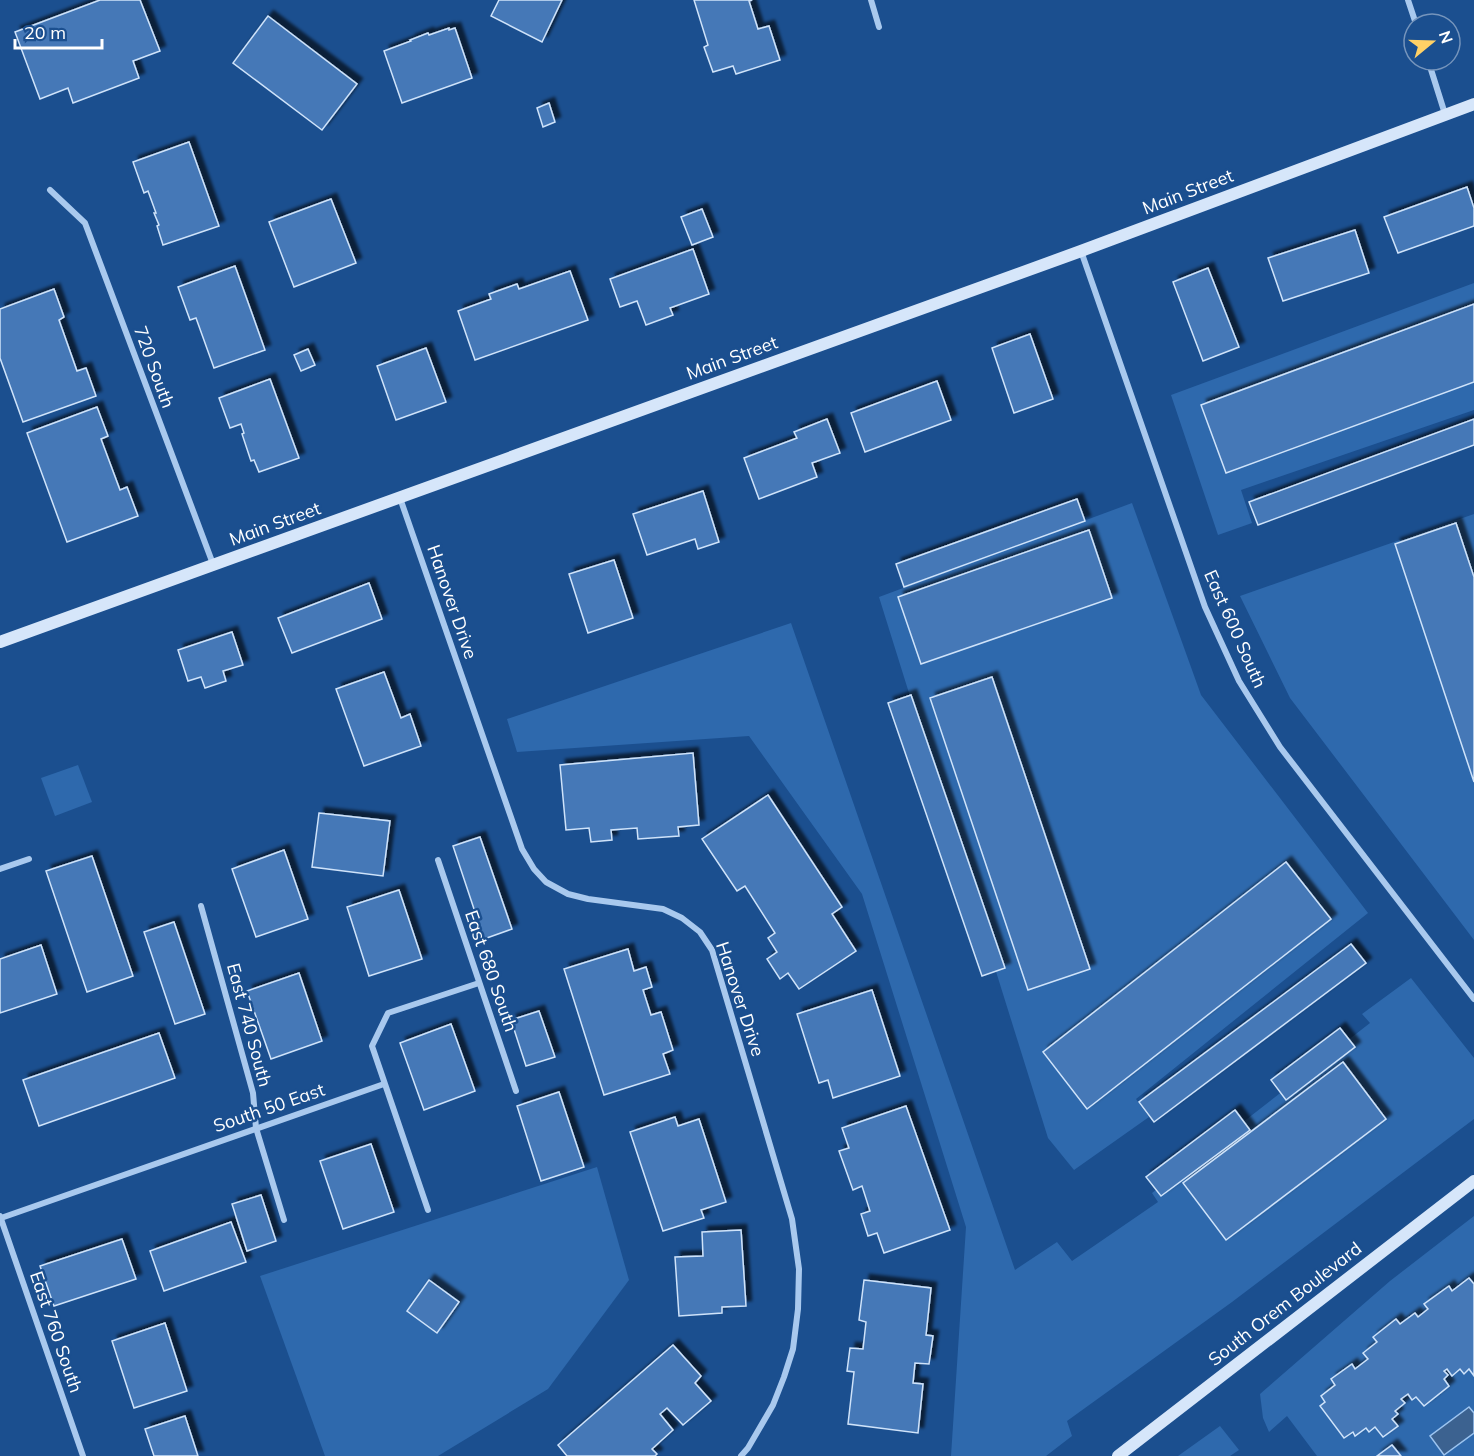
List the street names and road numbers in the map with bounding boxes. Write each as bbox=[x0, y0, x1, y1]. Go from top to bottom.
street label: Main Street bbox=[1139, 164, 1237, 219]
street label: 720 South bbox=[129, 323, 180, 411]
street label: Main Street bbox=[683, 330, 781, 385]
street label: Main Street bbox=[226, 496, 324, 551]
street label: Hanover Drive bbox=[422, 542, 483, 662]
street label: East 600 South bbox=[1199, 566, 1272, 691]
street label: East 680 South bbox=[460, 907, 523, 1035]
street label: Hanover Drive bbox=[711, 939, 770, 1059]
street label: East 740 South bbox=[222, 961, 277, 1089]
street label: South 50 East bbox=[210, 1078, 327, 1137]
street label: South Orem Boulevard bbox=[1203, 1237, 1366, 1371]
street label: East 760 South bbox=[25, 1268, 88, 1396]

